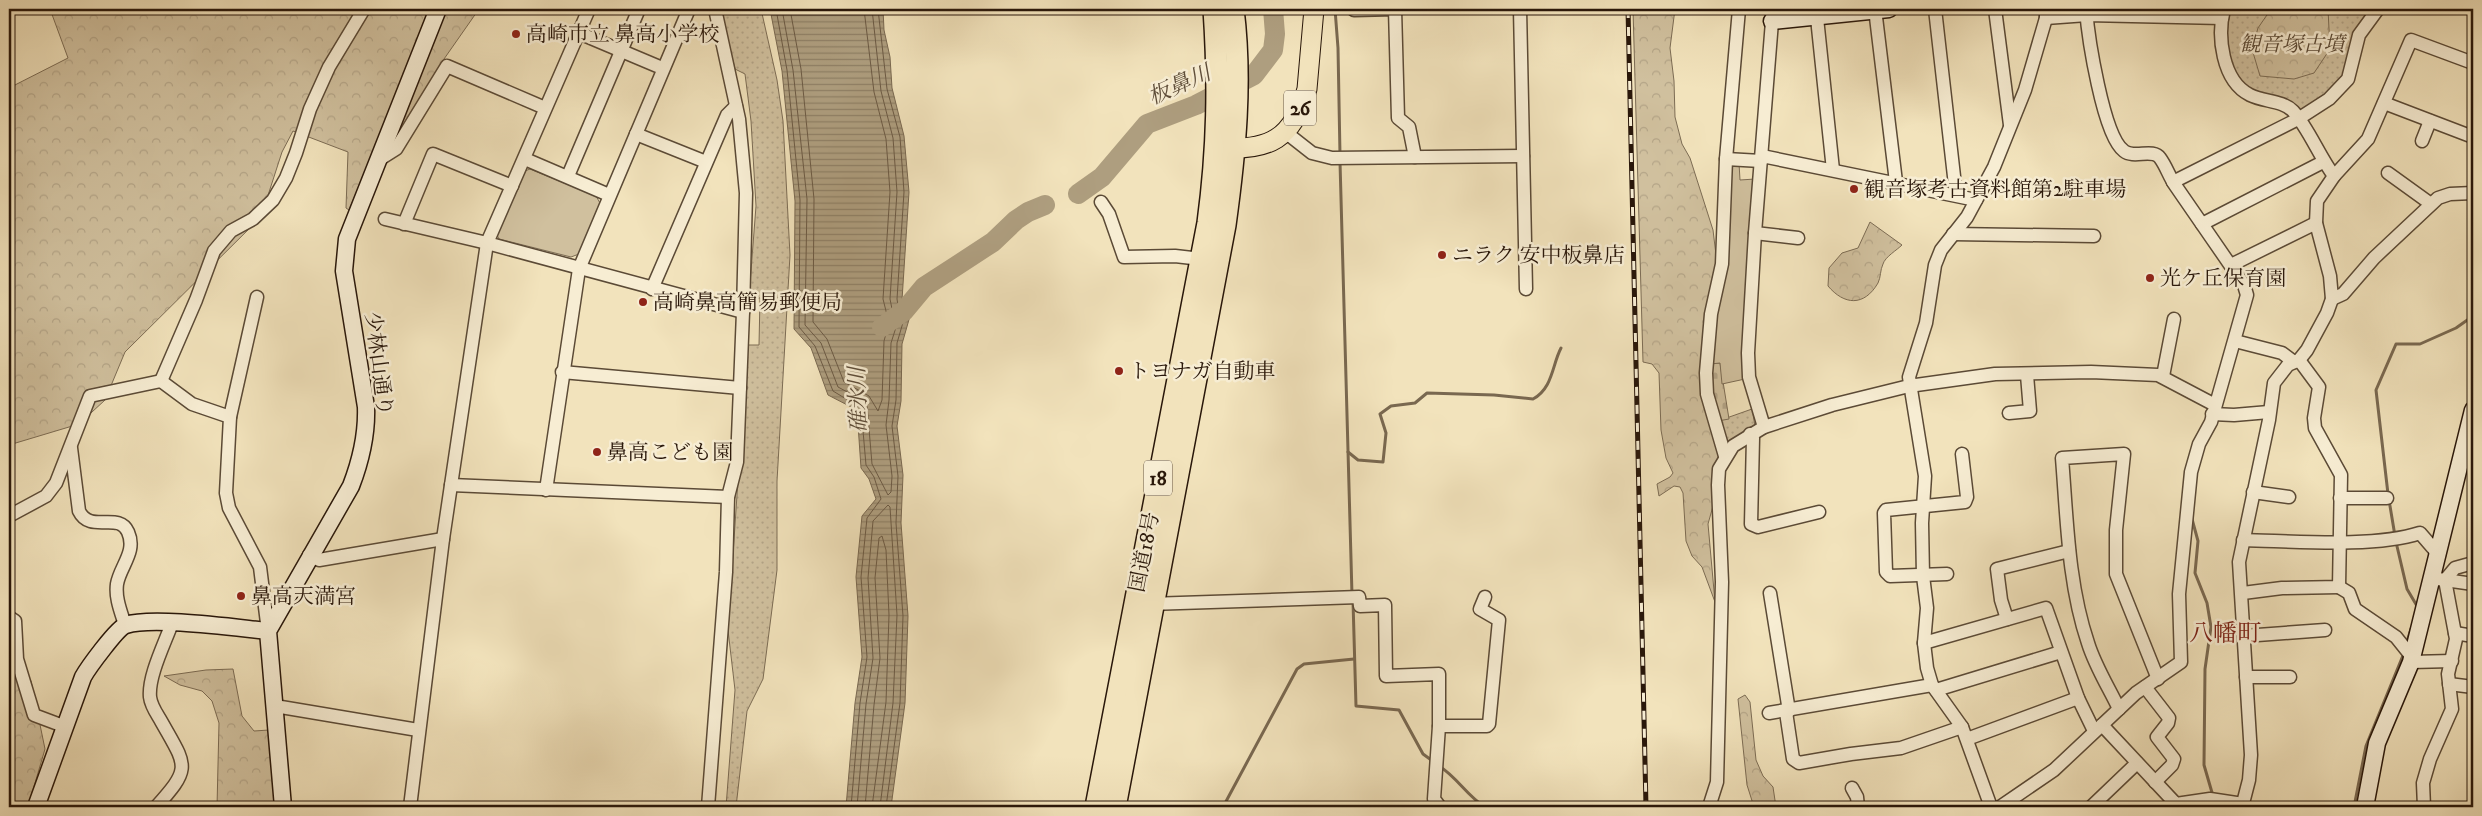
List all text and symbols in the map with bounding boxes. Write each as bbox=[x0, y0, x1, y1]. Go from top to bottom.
place label: 高崎市立 鼻高小学校 bbox=[526, 22, 720, 48]
marker: 高崎市立 鼻高小学校 bbox=[510, 28, 522, 40]
park label: 観音塚古墳 bbox=[2240, 32, 2347, 58]
water label: 板鼻川 bbox=[1144, 59, 1217, 111]
road number: 26 bbox=[1284, 90, 1316, 126]
place label: 観音塚考古資料館第2駐車場 bbox=[1864, 177, 2126, 203]
marker: 観音塚考古資料館第2駐車場 bbox=[1848, 183, 1860, 195]
place label: ニラク 安中板鼻店 bbox=[1452, 243, 1625, 269]
marker: ニラク 安中板鼻店 bbox=[1436, 249, 1448, 261]
place label: 光ケ丘保育園 bbox=[2160, 266, 2286, 292]
marker: 光ケ丘保育園 bbox=[2144, 272, 2156, 284]
place label: 高崎鼻高簡易郵便局 bbox=[653, 290, 842, 316]
marker: 高崎鼻高簡易郵便局 bbox=[637, 296, 649, 308]
street label: 少林山通り bbox=[359, 310, 397, 418]
place label: トヨナガ自動車 bbox=[1129, 359, 1276, 385]
water label: 碓氷川 bbox=[844, 365, 873, 433]
marker: トヨナガ自動車 bbox=[1113, 365, 1125, 377]
place label: 鼻高こども園 bbox=[607, 440, 733, 466]
marker: 鼻高こども園 bbox=[591, 446, 603, 458]
road number: 18 bbox=[1144, 460, 1172, 496]
street label: 国道18号 bbox=[1124, 510, 1165, 595]
place label: 鼻高天満宮 bbox=[251, 584, 356, 610]
marker: 鼻高天満宮 bbox=[235, 590, 247, 602]
district label: 八幡町 bbox=[2189, 619, 2261, 649]

